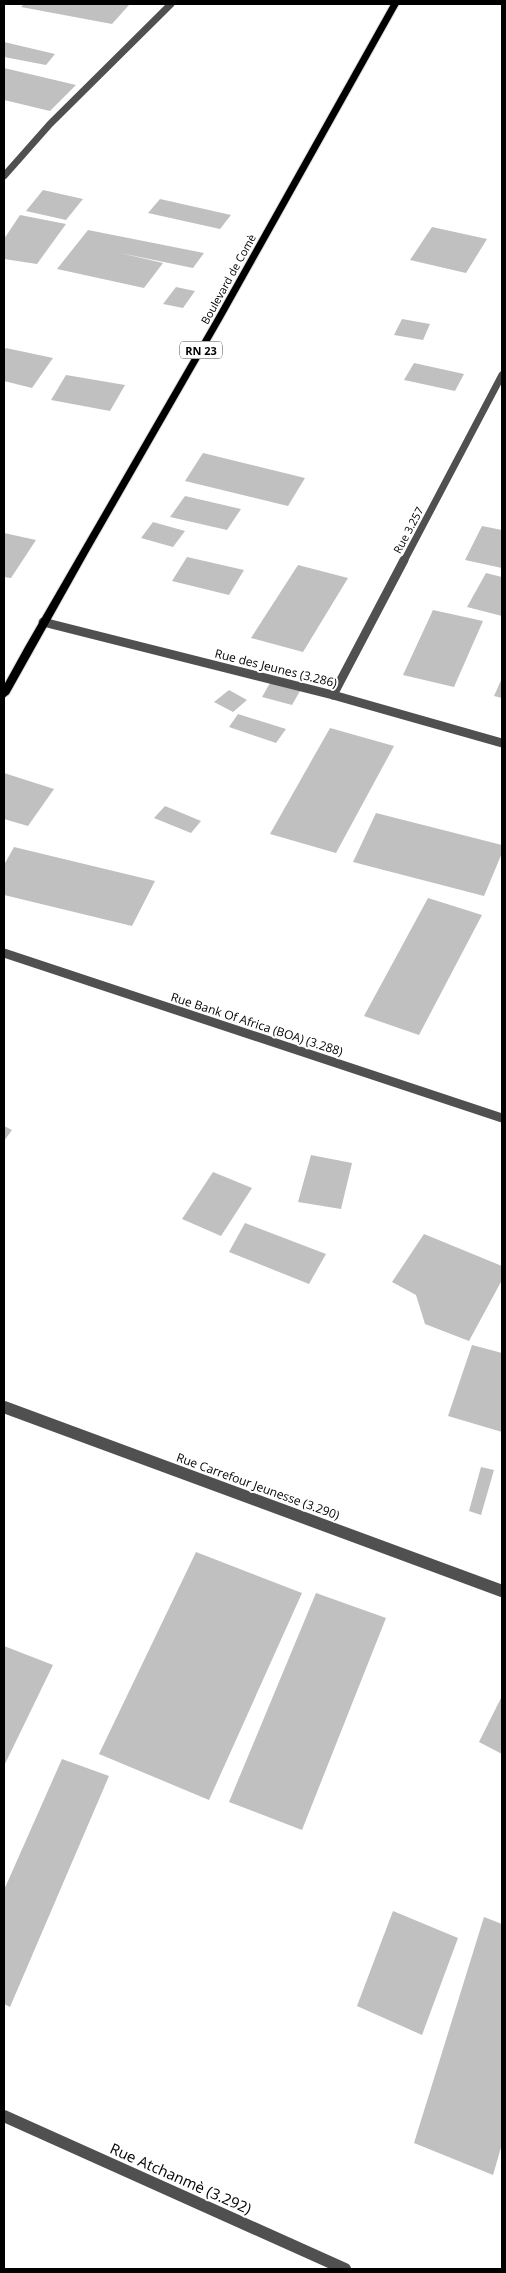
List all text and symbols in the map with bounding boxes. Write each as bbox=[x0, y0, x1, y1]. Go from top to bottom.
street label: Boulevard de Comè bbox=[197, 231, 259, 327]
road number: RN 23 bbox=[180, 342, 222, 358]
street label: Rue 3.257 bbox=[389, 504, 427, 556]
street label: Rue des Jeunes (3.286) bbox=[213, 645, 339, 692]
street label: Rue Bank Of Africa (BOA) (3.288) bbox=[169, 988, 346, 1060]
street label: Rue Carrefour Jeunesse (3.290) bbox=[174, 1449, 342, 1524]
street label: Rue Atchanmè (3.292) bbox=[107, 2138, 255, 2218]

